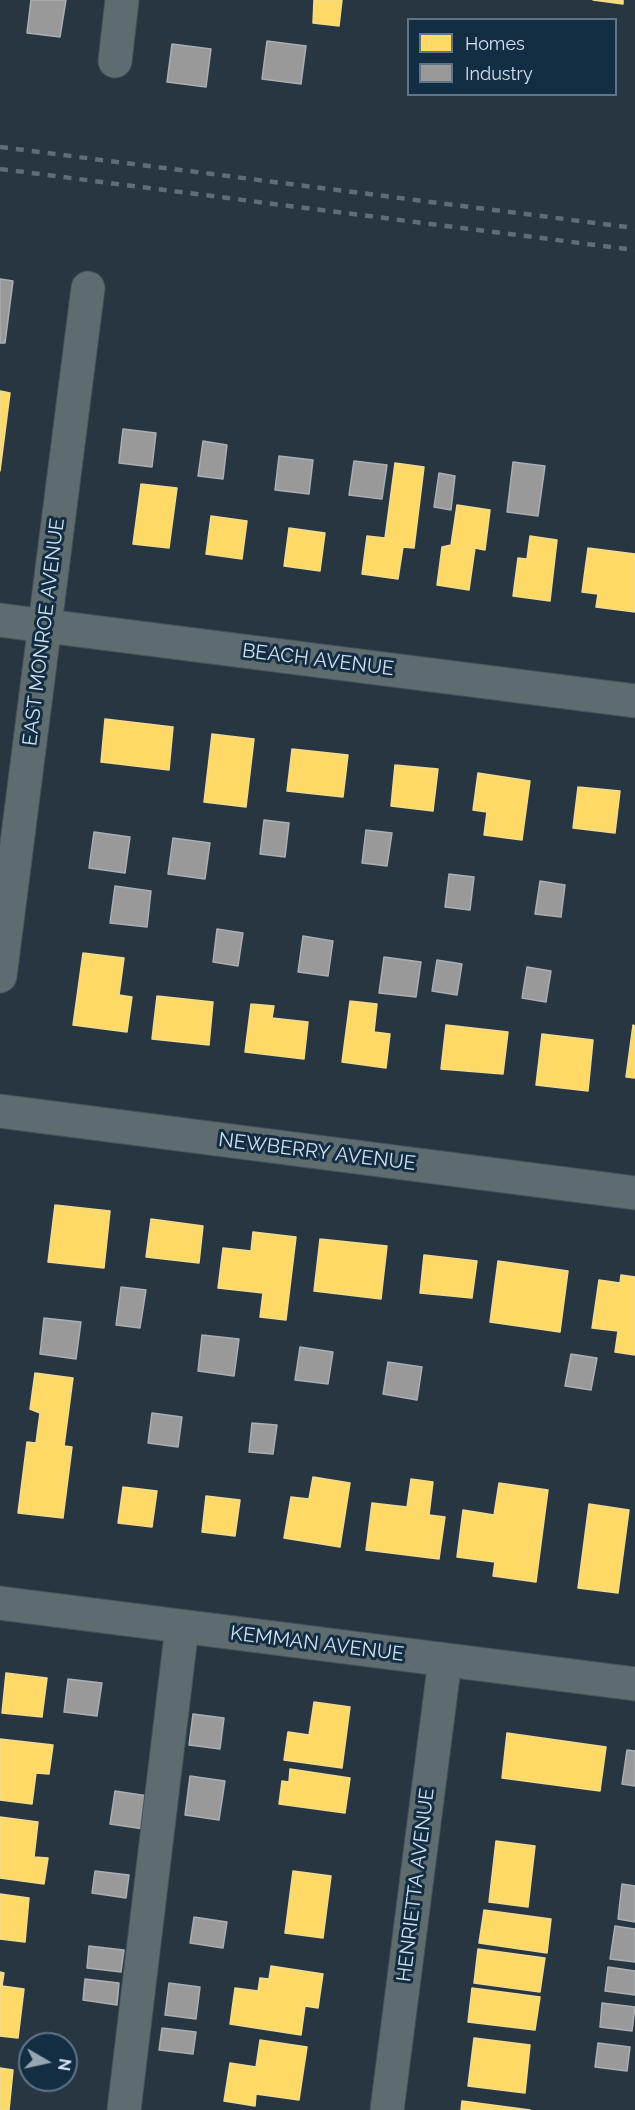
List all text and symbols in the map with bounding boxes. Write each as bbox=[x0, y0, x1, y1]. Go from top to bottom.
legend bbox=[407, 18, 617, 96]
text: Homes bbox=[465, 33, 525, 54]
text: Industry bbox=[465, 63, 533, 84]
street label: EAST MONROE AVENUE bbox=[18, 517, 70, 747]
street label: BEACH AVENUE bbox=[241, 639, 395, 681]
street label: NEWBERRY AVENUE bbox=[217, 1128, 417, 1176]
street label: KEMMAN AVENUE bbox=[229, 1621, 405, 1667]
street label: HENRIETTA AVENUE bbox=[392, 1787, 440, 1983]
north arrow bbox=[18, 2032, 78, 2092]
text: N bbox=[54, 2057, 75, 2072]

